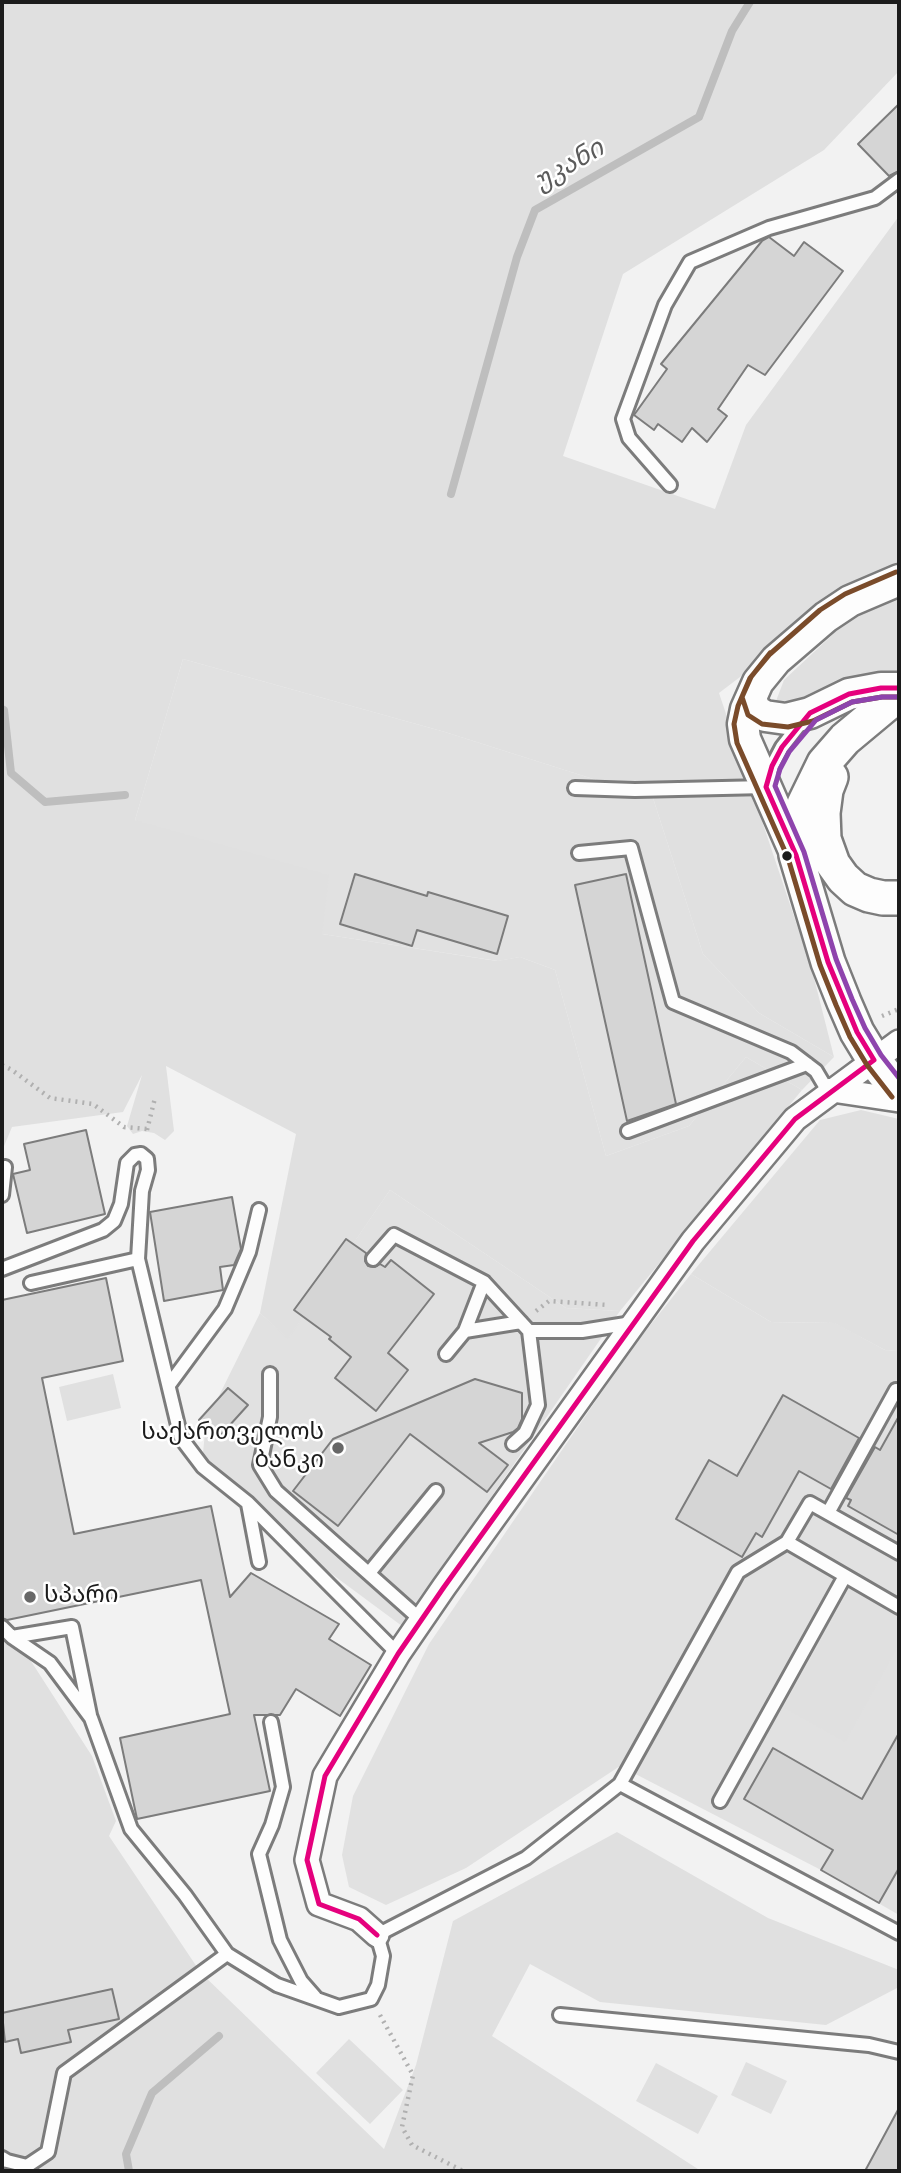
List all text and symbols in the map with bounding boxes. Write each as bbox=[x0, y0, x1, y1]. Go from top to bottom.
water label: უკანი bbox=[530, 135, 610, 199]
unlabelled marker bbox=[780, 849, 794, 863]
place label: საქართველოს ბანკი bbox=[141, 1420, 324, 1476]
marker: საქართველოს ბანკი bbox=[330, 1440, 346, 1456]
place label: სპარი bbox=[44, 1583, 119, 1611]
marker: სპარი bbox=[22, 1589, 38, 1605]

